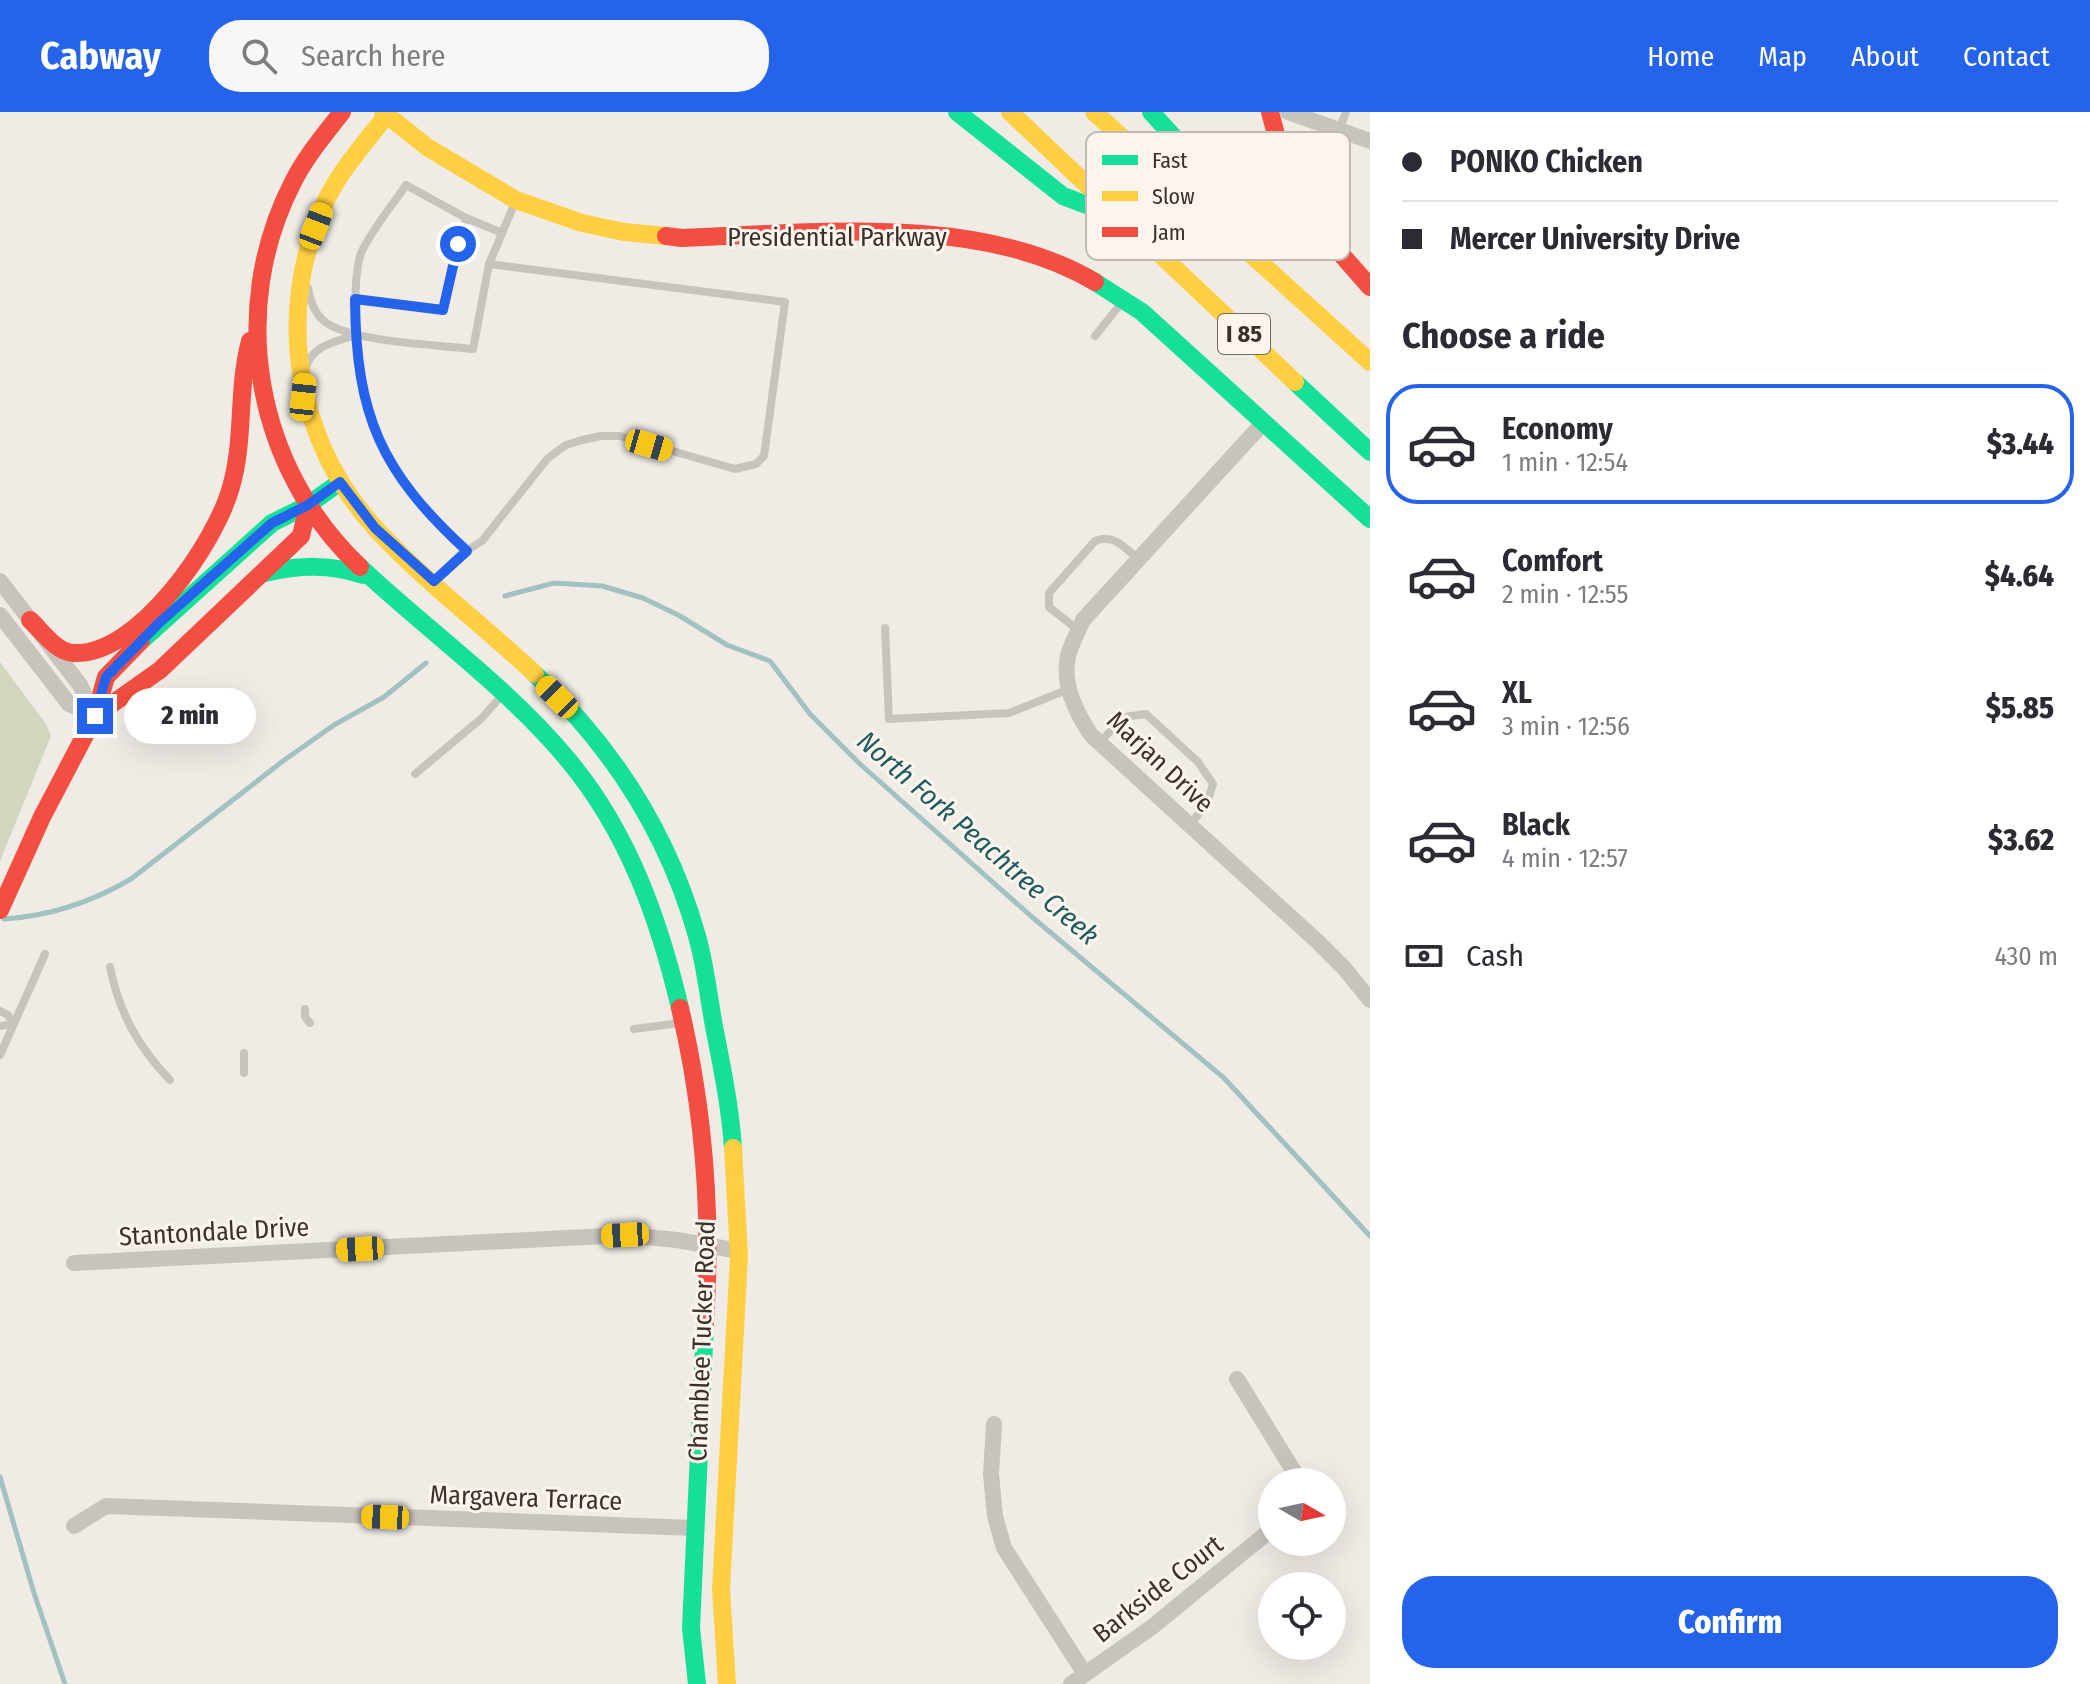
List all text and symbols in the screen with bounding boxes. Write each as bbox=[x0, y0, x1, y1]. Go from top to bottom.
search box bbox=[209, 20, 769, 92]
text: Cabway bbox=[40, 33, 161, 79]
icon: search bbox=[237, 34, 281, 78]
text: Search here bbox=[301, 38, 446, 74]
text: Home bbox=[1647, 40, 1714, 73]
text: Map bbox=[1758, 40, 1807, 73]
text: About bbox=[1851, 40, 1919, 73]
text: Contact bbox=[1963, 40, 2050, 73]
legend bbox=[1086, 132, 1350, 260]
text: PONKO Chicken bbox=[1450, 144, 1643, 180]
text: Fast bbox=[1152, 147, 1188, 174]
text: Slow bbox=[1152, 183, 1195, 210]
car bbox=[296, 199, 336, 253]
text: Jam bbox=[1152, 219, 1186, 246]
text: Mercer University Drive bbox=[1450, 221, 1740, 257]
street label: Presidential Parkway bbox=[727, 222, 947, 253]
route start bbox=[440, 226, 476, 262]
road number: I 85 bbox=[1218, 314, 1270, 354]
text: Choose a ride bbox=[1402, 314, 1605, 358]
car bbox=[289, 372, 317, 422]
icon: car bbox=[1406, 408, 1478, 480]
text: Economy bbox=[1502, 411, 1613, 447]
text: $3.44 bbox=[1987, 426, 2054, 462]
car bbox=[623, 427, 675, 463]
text: 1 min · 12:54 bbox=[1502, 447, 1628, 478]
icon: car bbox=[1406, 540, 1478, 612]
text: Comfort bbox=[1502, 543, 1603, 579]
text: $4.64 bbox=[1985, 558, 2054, 594]
text: 2 min · 12:55 bbox=[1502, 579, 1629, 610]
car bbox=[532, 672, 582, 722]
icon: car bbox=[1406, 672, 1478, 744]
text: XL bbox=[1502, 675, 1532, 711]
callout: 2 min bbox=[123, 688, 255, 744]
text: $5.85 bbox=[1986, 690, 2054, 726]
route end bbox=[77, 698, 113, 734]
text: 2 min bbox=[161, 700, 219, 731]
street label: Marjan Drive bbox=[1100, 705, 1220, 819]
text: 3 min · 12:56 bbox=[1502, 711, 1630, 742]
water label: North Fork Peachtree Creek bbox=[851, 724, 1106, 952]
icon: car bbox=[1406, 804, 1478, 876]
text: Black bbox=[1502, 807, 1570, 843]
text: $3.62 bbox=[1988, 822, 2054, 858]
text: 4 min · 12:57 bbox=[1502, 843, 1628, 874]
icon: cash bbox=[1402, 934, 1446, 978]
text: Cash bbox=[1466, 938, 1524, 974]
text: 430 m bbox=[1994, 941, 2058, 972]
street label: Stantondale Drive bbox=[118, 1212, 310, 1252]
street label: Chamblee Tucker Road bbox=[682, 1220, 722, 1462]
car bbox=[600, 1222, 650, 1248]
car bbox=[335, 1236, 385, 1262]
north arrow bbox=[1258, 1468, 1346, 1556]
map controls bbox=[1258, 1468, 1346, 1660]
street label: Margavera Terrace bbox=[429, 1479, 623, 1517]
car bbox=[361, 1504, 409, 1530]
street label: Barkside Court bbox=[1087, 1528, 1229, 1649]
button: locate bbox=[1258, 1572, 1346, 1660]
button: Confirm bbox=[1402, 1576, 2058, 1668]

